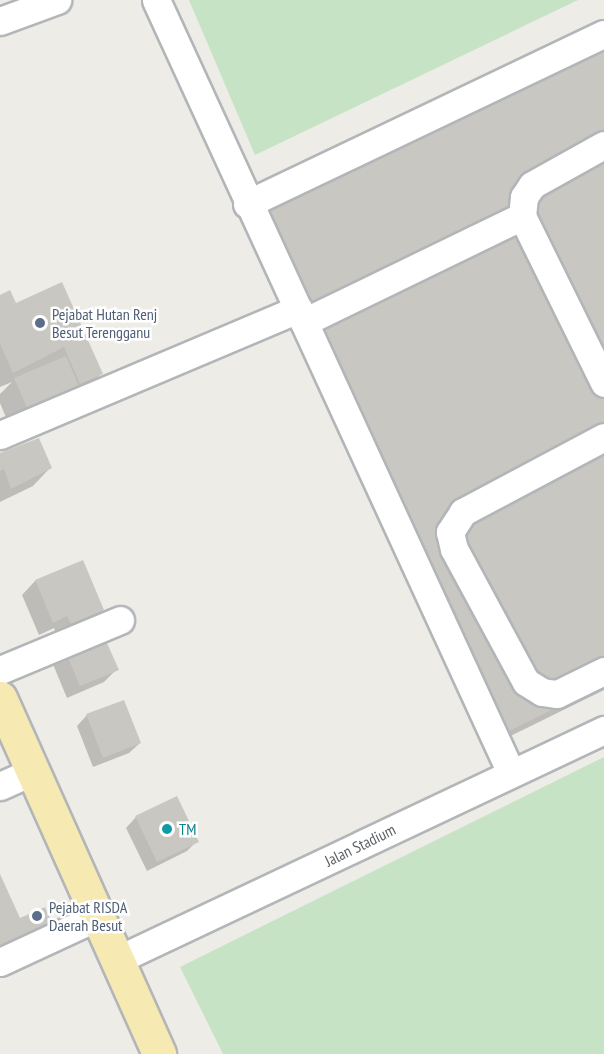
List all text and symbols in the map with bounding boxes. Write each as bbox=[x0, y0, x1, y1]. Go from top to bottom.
place label: Pejabat Hutan Renj Besut Terengganu bbox=[52, 304, 157, 342]
marker: Pejabat Hutan Renj Besut Terengganu bbox=[33, 316, 47, 330]
place label: TM bbox=[179, 819, 196, 839]
street label: Jalan Stadium bbox=[322, 820, 398, 870]
marker: TM bbox=[160, 822, 174, 836]
place label: Pejabat RISDA Daerah Besut bbox=[49, 897, 127, 935]
marker: Pejabat RISDA Daerah Besut bbox=[30, 909, 44, 923]

